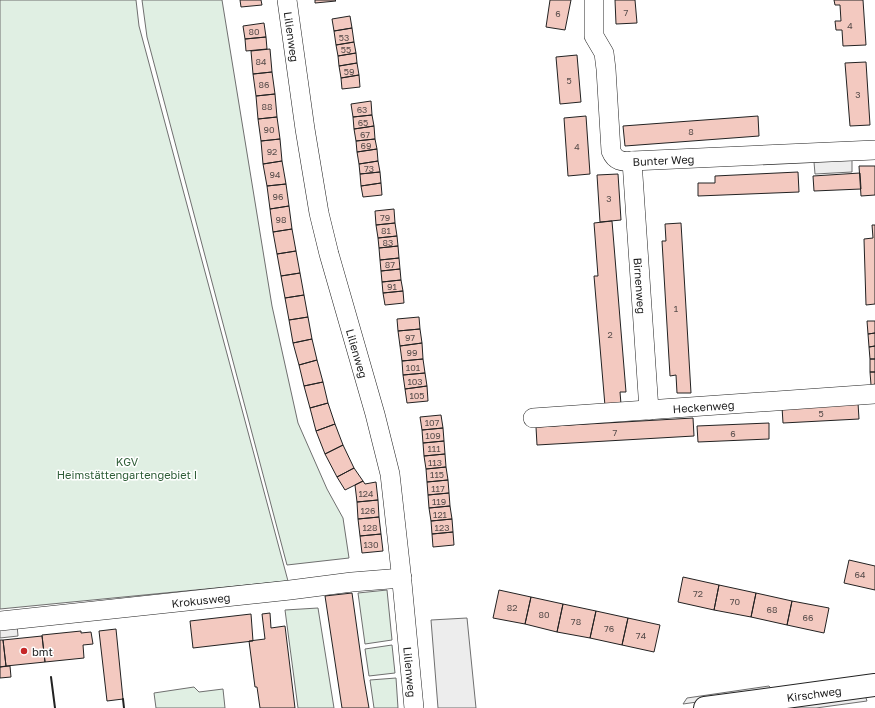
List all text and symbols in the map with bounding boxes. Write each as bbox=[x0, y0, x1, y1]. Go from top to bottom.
house number: 7 bbox=[624, 7, 629, 18]
house number: 6 bbox=[555, 8, 561, 19]
street label: Lilienweg bbox=[282, 11, 302, 63]
house number: 4 bbox=[847, 20, 853, 31]
house number: 80 bbox=[248, 26, 260, 37]
house number: 53 bbox=[339, 32, 349, 43]
house number: 55 bbox=[341, 44, 351, 55]
house number: 84 bbox=[256, 56, 267, 67]
house number: 59 bbox=[344, 66, 354, 77]
house number: 5 bbox=[566, 75, 572, 86]
house number: 86 bbox=[259, 79, 269, 90]
house number: 3 bbox=[855, 89, 861, 100]
house number: 88 bbox=[262, 101, 272, 112]
house number: 63 bbox=[357, 104, 367, 115]
house number: 65 bbox=[358, 117, 368, 128]
house number: 90 bbox=[263, 124, 275, 135]
house number: 8 bbox=[688, 126, 694, 137]
house number: 67 bbox=[360, 129, 370, 140]
house number: 69 bbox=[361, 140, 371, 151]
house number: 4 bbox=[574, 141, 580, 152]
house number: 92 bbox=[267, 146, 277, 157]
street label: Bunter Weg bbox=[632, 152, 695, 167]
house number: 73 bbox=[364, 163, 374, 174]
house number: 94 bbox=[270, 169, 281, 180]
house number: 96 bbox=[273, 191, 283, 202]
house number: 3 bbox=[606, 193, 612, 204]
house number: 79 bbox=[380, 212, 390, 223]
house number: 98 bbox=[276, 214, 286, 225]
house number: 81 bbox=[381, 225, 392, 236]
house number: 83 bbox=[383, 237, 393, 248]
street label: Birnenweg bbox=[632, 257, 649, 314]
house number: 87 bbox=[385, 259, 395, 270]
house number: 91 bbox=[387, 281, 398, 292]
house number: 1 bbox=[674, 303, 679, 314]
street label: Lilienweg bbox=[344, 327, 371, 380]
house number: 2 bbox=[607, 329, 613, 340]
house number: 97 bbox=[405, 332, 415, 343]
house number: 99 bbox=[407, 347, 417, 358]
house number: 101 bbox=[406, 362, 421, 373]
house number: 103 bbox=[407, 376, 423, 387]
house number: 105 bbox=[409, 390, 425, 401]
street label: Heckenweg bbox=[672, 397, 735, 415]
house number: 5 bbox=[818, 408, 824, 419]
house number: 107 bbox=[425, 417, 440, 428]
house number: 7 bbox=[613, 427, 618, 438]
house number: 6 bbox=[730, 428, 736, 439]
house number: 109 bbox=[425, 430, 441, 441]
house number: 111 bbox=[427, 443, 441, 454]
park label: KGV Heimstättengartengebiet I bbox=[57, 455, 197, 481]
house number: 113 bbox=[428, 457, 442, 468]
house number: 115 bbox=[430, 469, 444, 480]
house number: 117 bbox=[431, 483, 445, 494]
house number: 124 bbox=[358, 488, 374, 499]
house number: 119 bbox=[432, 496, 446, 507]
house number: 126 bbox=[360, 505, 376, 516]
house number: 121 bbox=[433, 509, 448, 520]
house number: 128 bbox=[362, 522, 378, 533]
house number: 123 bbox=[435, 522, 449, 533]
house number: 130 bbox=[363, 539, 379, 550]
house number: 64 bbox=[855, 569, 866, 580]
house number: 72 bbox=[693, 588, 703, 599]
street label: Krokusweg bbox=[171, 590, 231, 609]
house number: 70 bbox=[730, 596, 741, 607]
house number: 82 bbox=[507, 602, 517, 613]
house number: 68 bbox=[767, 604, 777, 615]
house number: 80 bbox=[538, 609, 550, 620]
house number: 66 bbox=[803, 612, 813, 623]
house number: 78 bbox=[571, 616, 581, 627]
house number: 76 bbox=[604, 623, 614, 634]
house number: 74 bbox=[636, 630, 647, 641]
place label: bmt bbox=[32, 645, 53, 658]
marker: bmt bbox=[19, 646, 29, 656]
street label: Lilienweg bbox=[402, 646, 419, 698]
street label: Kirschweg bbox=[786, 683, 842, 703]

